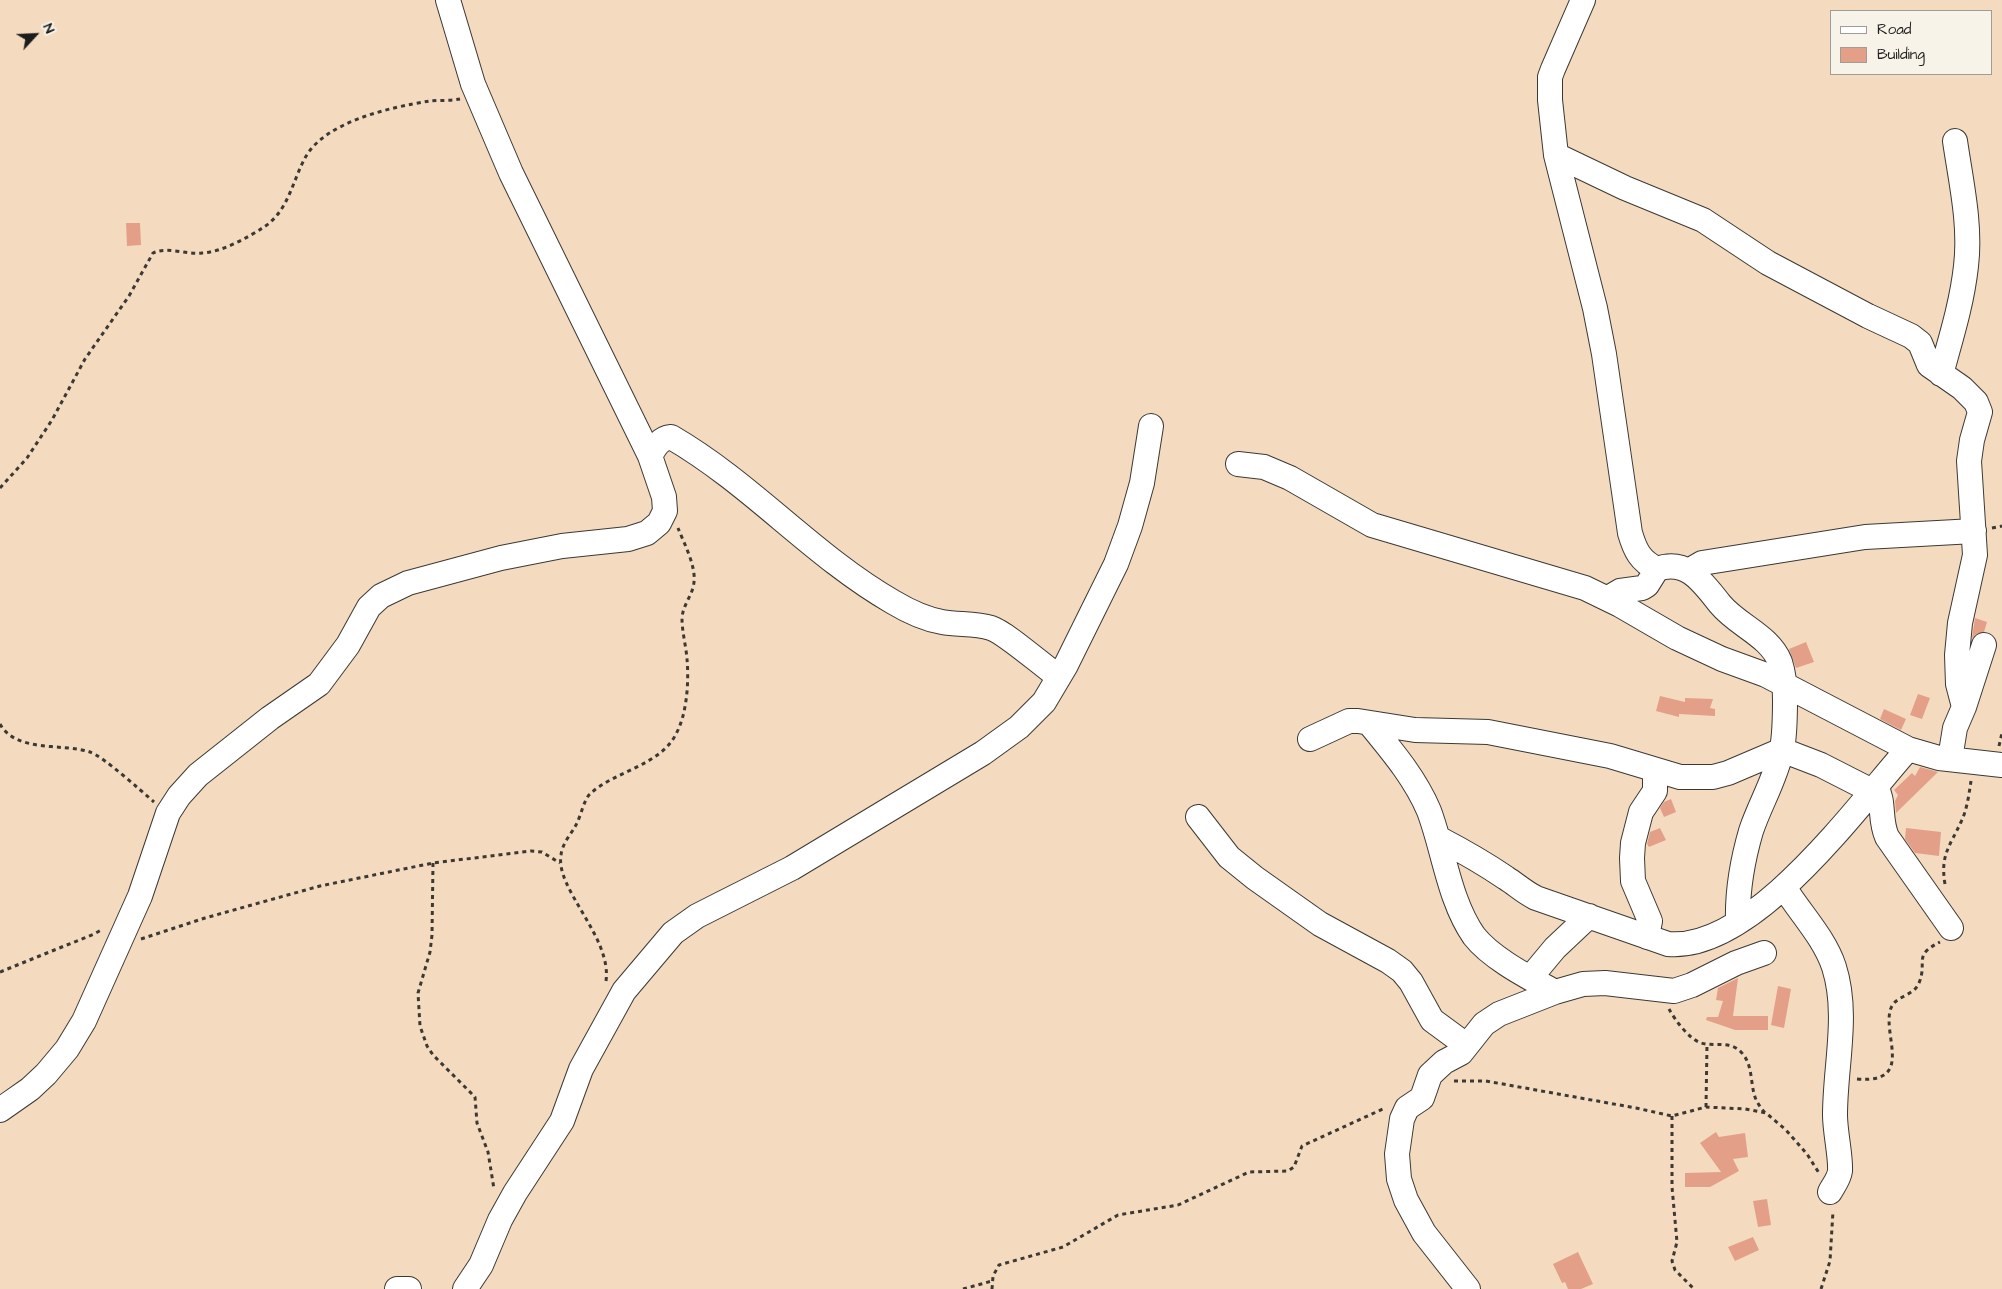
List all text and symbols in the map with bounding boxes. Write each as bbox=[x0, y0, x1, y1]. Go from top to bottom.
north arrow bbox=[10, 10, 60, 60]
legend bbox=[1830, 10, 1992, 75]
text: Road bbox=[1877, 19, 1911, 40]
text: N bbox=[38, 20, 60, 37]
text: Building bbox=[1877, 44, 1925, 65]

